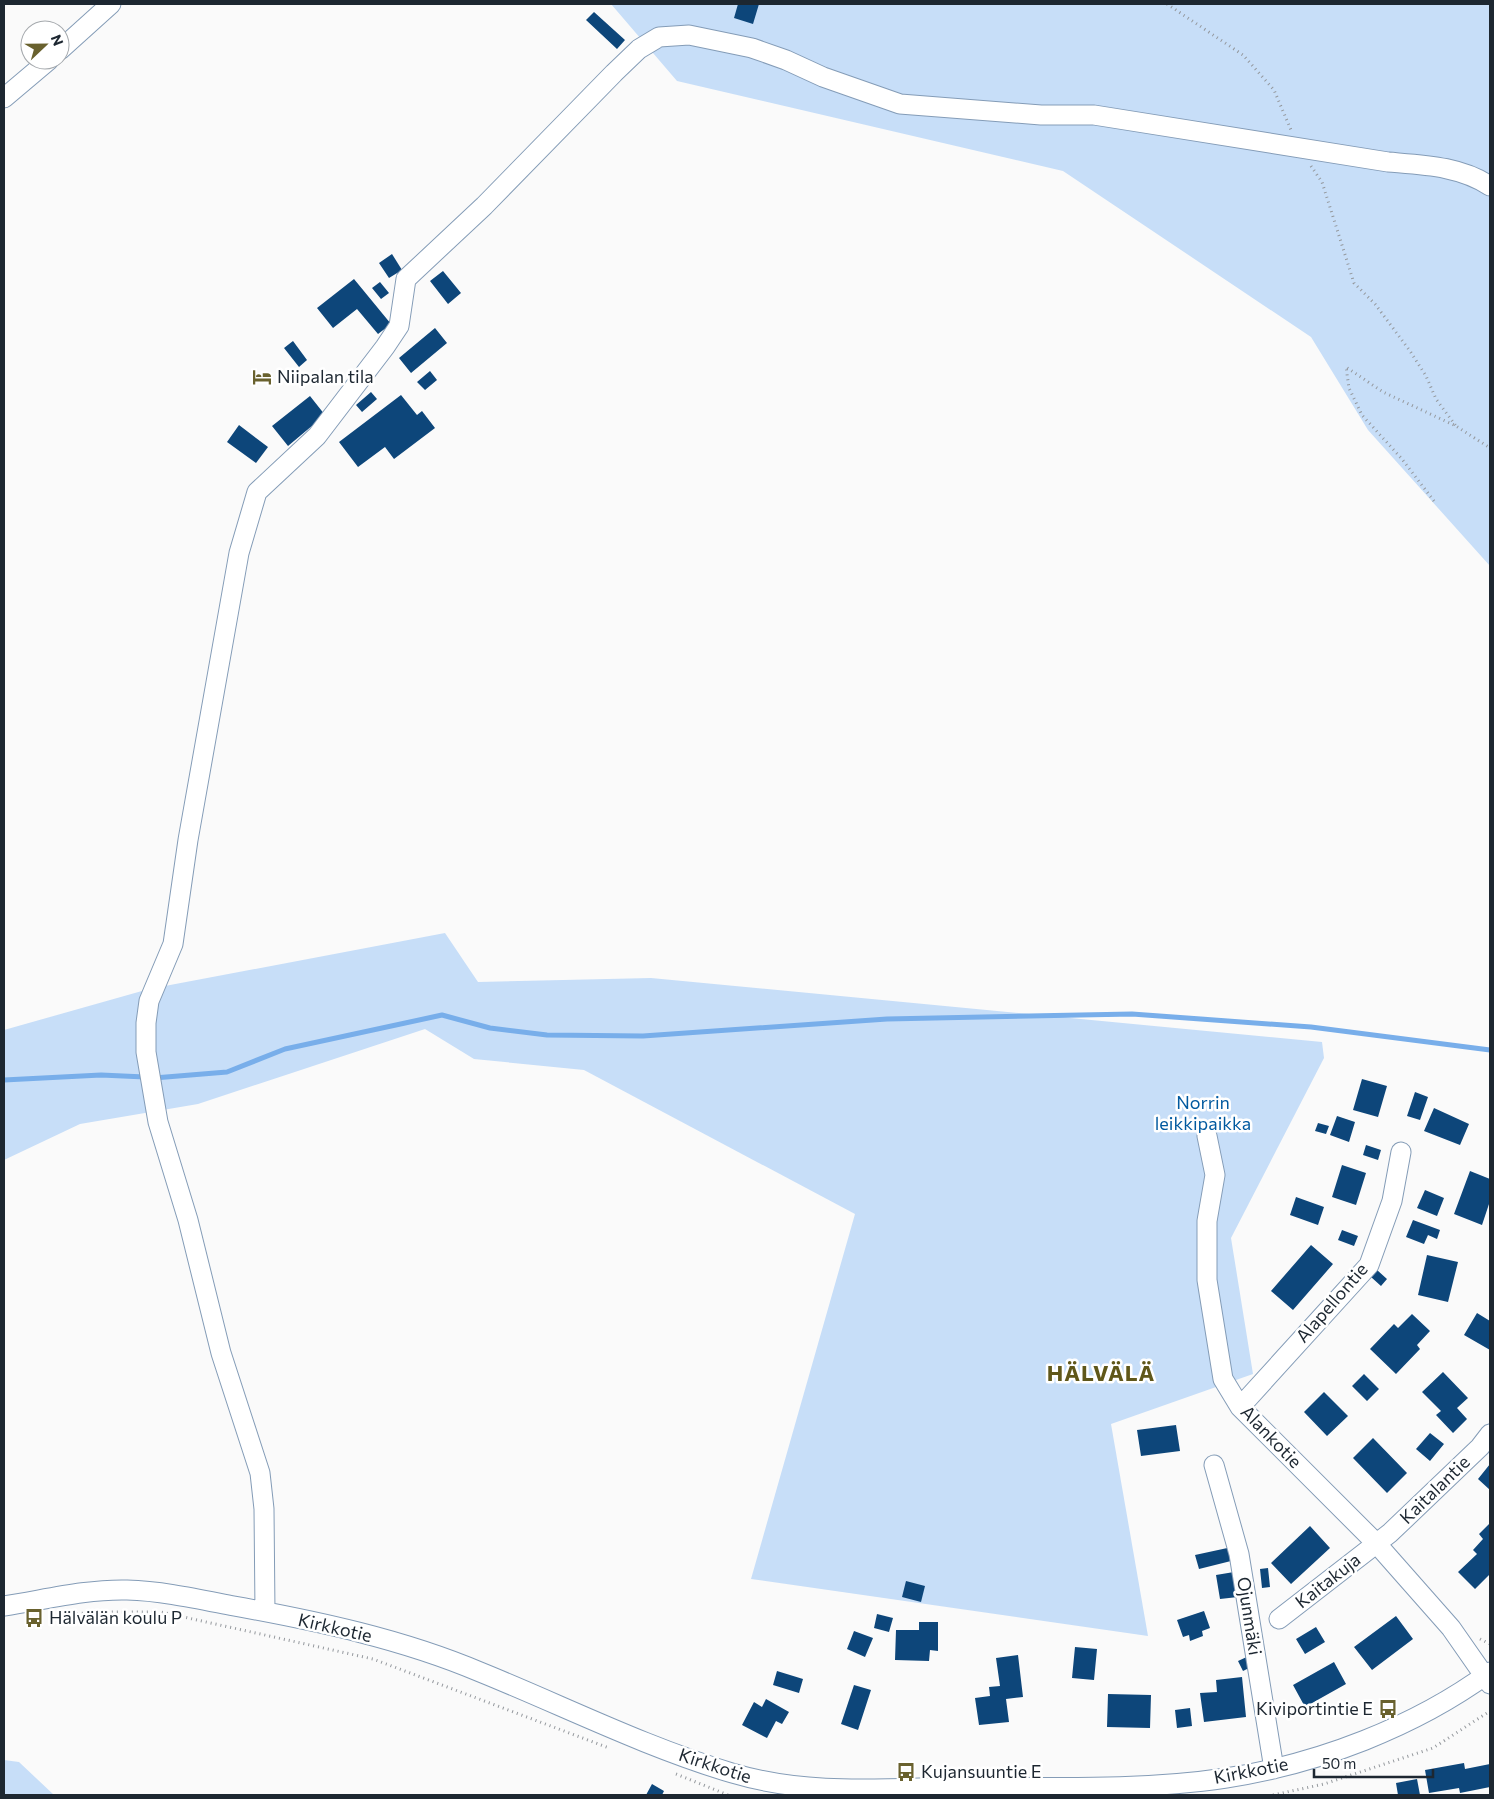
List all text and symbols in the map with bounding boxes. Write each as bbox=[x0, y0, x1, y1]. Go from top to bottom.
north arrow bbox=[20, 20, 70, 70]
text: N bbox=[48, 32, 67, 48]
place label: Niipalan tila bbox=[277, 365, 374, 387]
hotel icon: Niipalan tila bbox=[251, 366, 273, 388]
park label: Norrin leikkipaikka bbox=[1155, 1091, 1251, 1134]
street label: Alapellontie bbox=[1291, 1258, 1372, 1347]
district label: HÄLVÄLÄ bbox=[1047, 1359, 1155, 1386]
street label: Alankotie bbox=[1237, 1401, 1307, 1472]
street label: Kaitalantie bbox=[1395, 1451, 1474, 1528]
street label: Kaitakuja bbox=[1290, 1548, 1364, 1613]
street label: Ojunmäki bbox=[1233, 1575, 1267, 1657]
place label: Hälvälän koulu P bbox=[49, 1606, 182, 1628]
bus stop icon: Hälvälän koulu P bbox=[23, 1607, 45, 1629]
street label: Kirkkotie bbox=[296, 1608, 374, 1646]
place label: Kiviportintie E bbox=[1256, 1697, 1373, 1719]
bus stop icon: Kiviportintie E bbox=[1377, 1698, 1399, 1720]
street label: Kirkkotie bbox=[676, 1743, 754, 1787]
scale bar bbox=[1314, 1746, 1433, 1778]
street label: Kirkkotie bbox=[1212, 1752, 1290, 1788]
text: 50 m bbox=[1322, 1754, 1356, 1772]
place label: Kujansuuntie E bbox=[921, 1760, 1041, 1782]
bus stop icon: Kujansuuntie E bbox=[895, 1761, 917, 1783]

